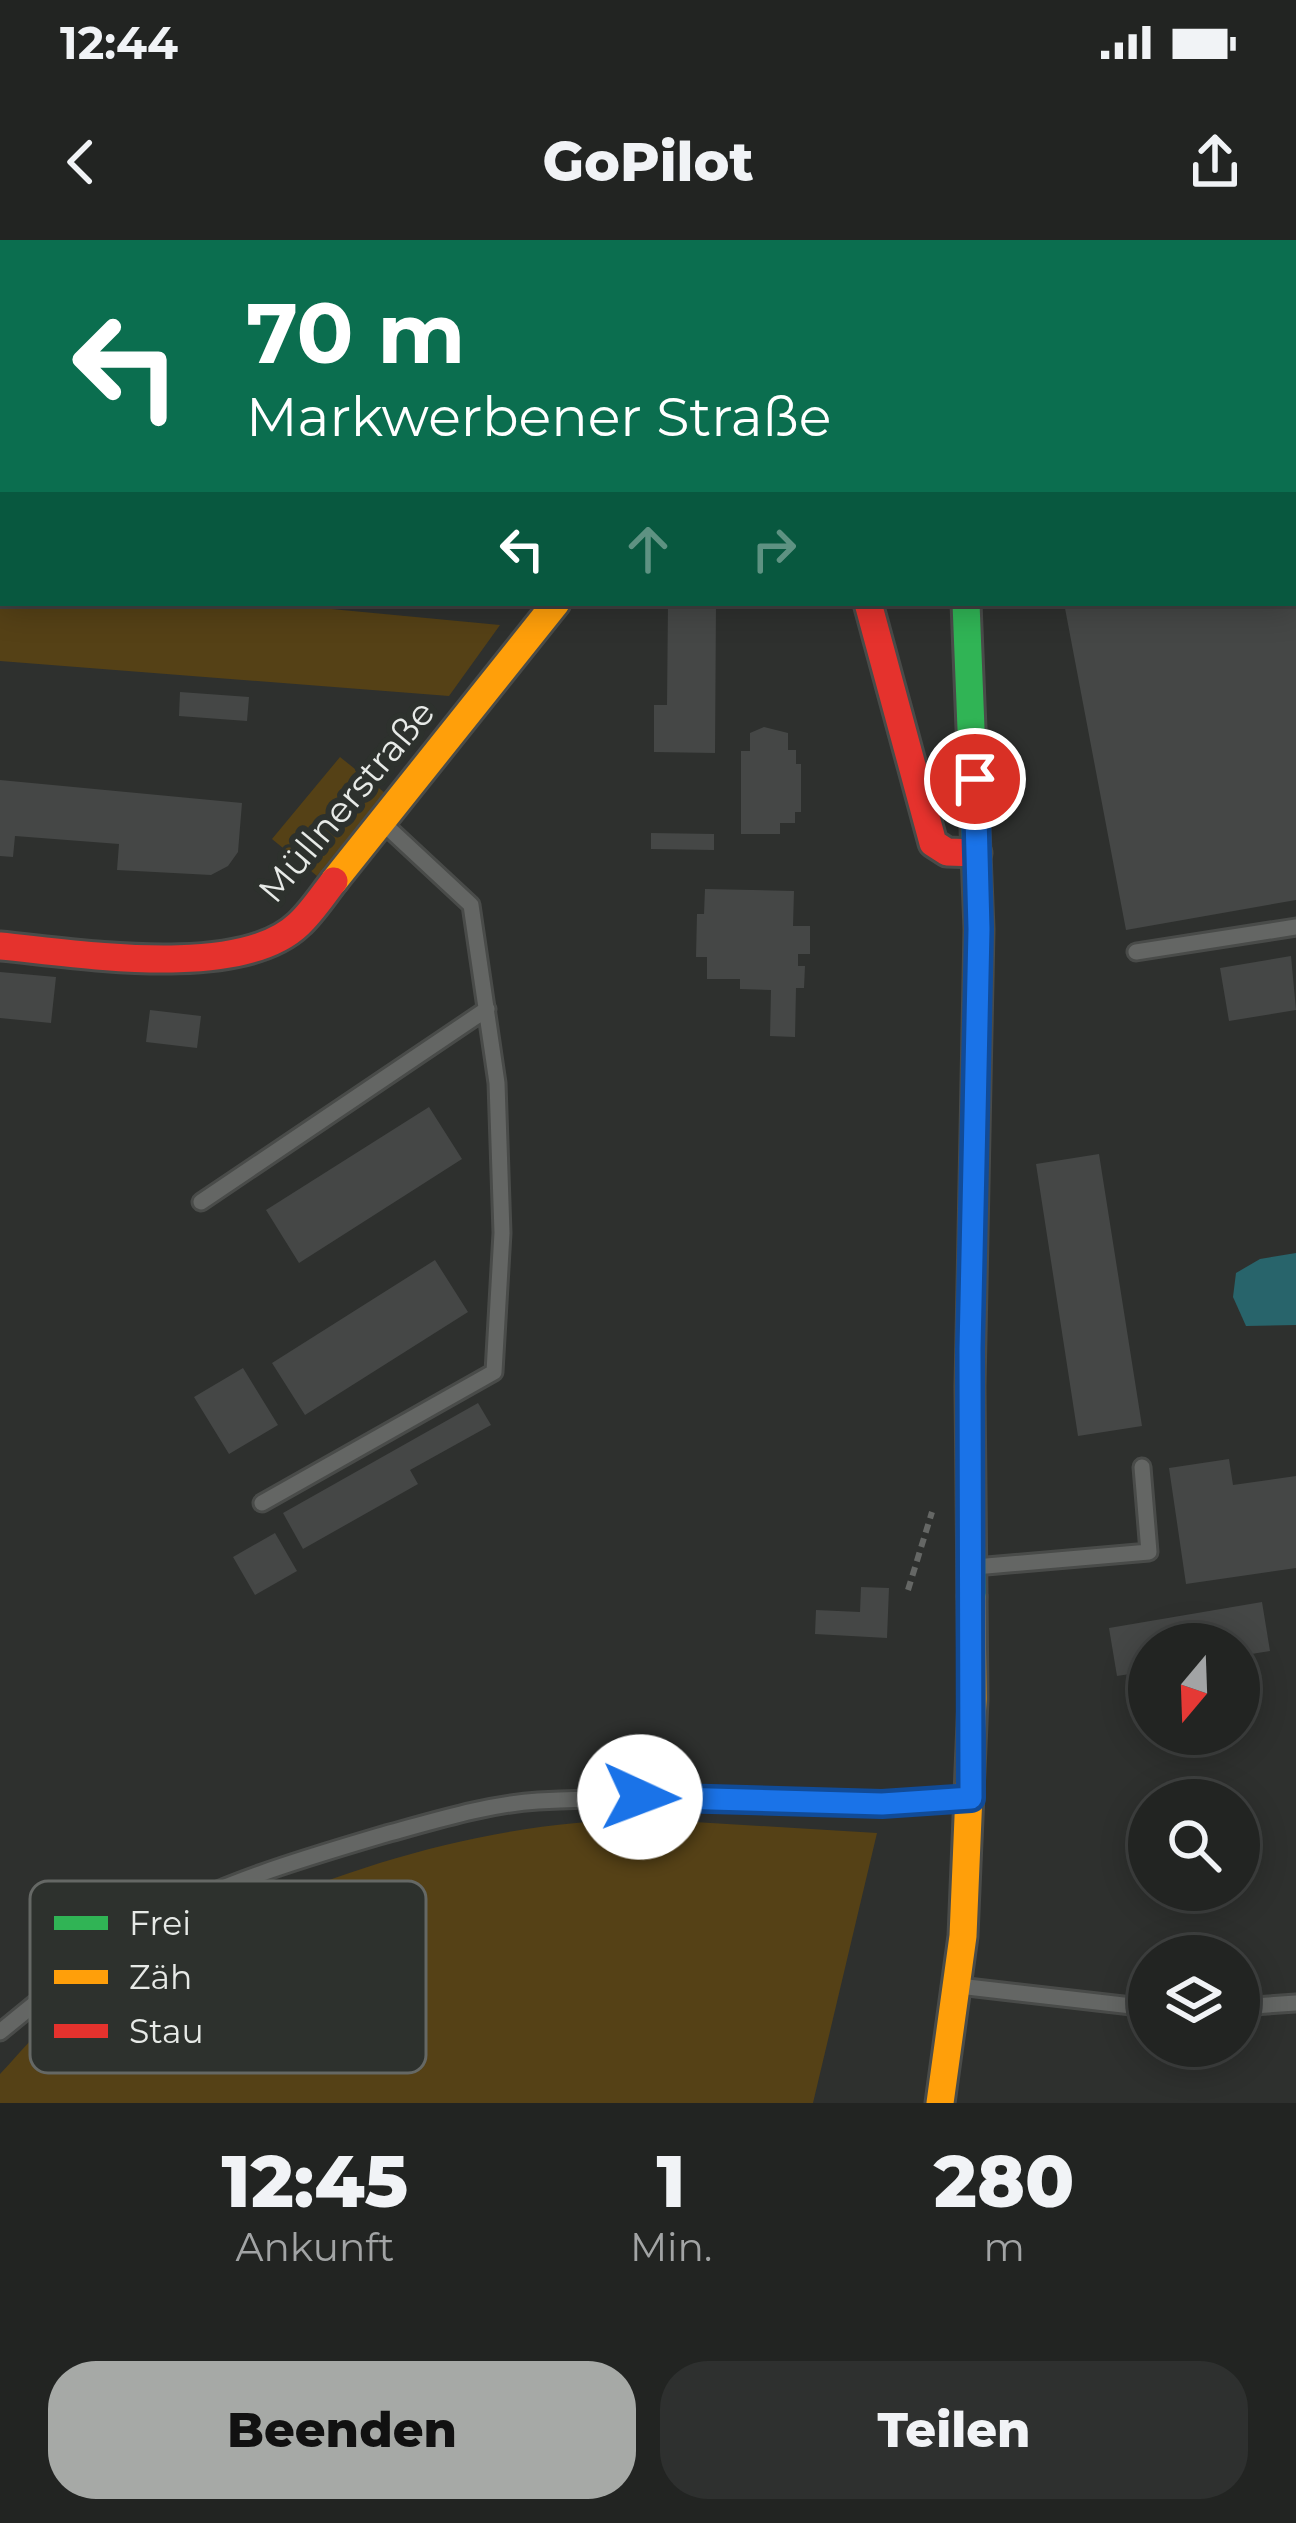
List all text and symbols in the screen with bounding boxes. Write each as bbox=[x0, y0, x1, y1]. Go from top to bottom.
text: 12:44 bbox=[60, 15, 178, 70]
icon: back bbox=[48, 129, 114, 195]
text: GoPilot bbox=[542, 129, 754, 195]
icon: share bbox=[1182, 129, 1248, 195]
text: 70 m bbox=[246, 282, 465, 384]
icon: left bbox=[48, 288, 204, 444]
text: Markwerbener Straße bbox=[246, 384, 831, 450]
icon: left bbox=[489, 516, 555, 582]
icon: ahead bbox=[615, 516, 681, 582]
icon: right bbox=[741, 516, 807, 582]
street label: Müllnerstraße bbox=[249, 691, 443, 911]
pin bbox=[924, 728, 1026, 830]
icon: arrive bbox=[942, 746, 1008, 812]
north arrow bbox=[1128, 1623, 1260, 1755]
map controls bbox=[1128, 1623, 1260, 2067]
position arrow bbox=[577, 1734, 703, 1860]
button: search bbox=[1128, 1779, 1260, 1911]
legend bbox=[30, 1881, 426, 2073]
text: Frei bbox=[129, 1903, 191, 1943]
button: layers bbox=[1128, 1935, 1260, 2067]
text: Zäh bbox=[129, 1957, 192, 1997]
text: Stau bbox=[129, 2011, 204, 2051]
text: 12:45 bbox=[222, 2137, 408, 2225]
text: 1 bbox=[656, 2137, 686, 2225]
text: 280 bbox=[934, 2137, 1074, 2225]
text: Ankunft bbox=[235, 2223, 394, 2271]
text: Min. bbox=[630, 2223, 712, 2271]
text: m bbox=[983, 2223, 1025, 2271]
button: Beenden bbox=[48, 2361, 636, 2499]
button: Teilen bbox=[660, 2361, 1248, 2499]

